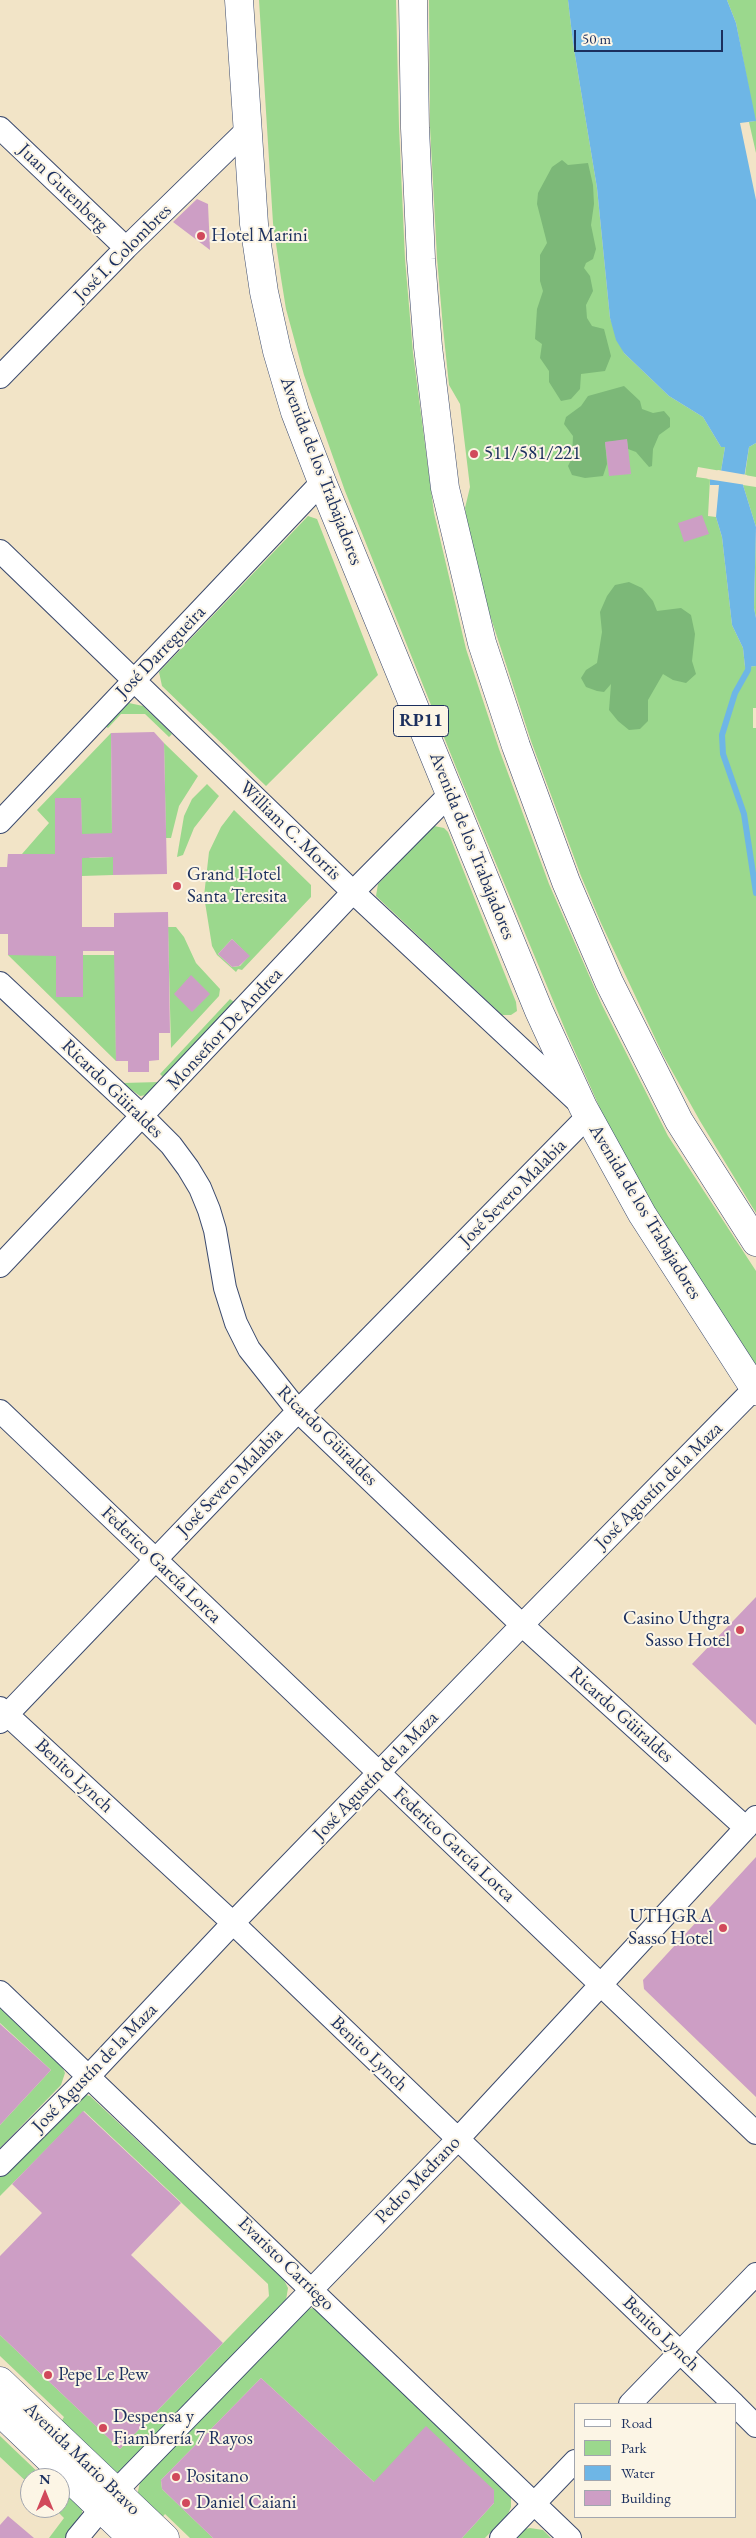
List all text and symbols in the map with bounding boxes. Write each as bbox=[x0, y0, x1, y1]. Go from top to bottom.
scale bar bbox=[576, 20, 725, 52]
text: 50 m bbox=[582, 29, 611, 48]
street label: Juan Gutenberg bbox=[13, 139, 113, 237]
street label: José I. Colombres bbox=[69, 199, 177, 307]
place label: Hotel Marini bbox=[211, 225, 308, 247]
marker: Hotel Marini bbox=[195, 230, 207, 242]
street label: Avenida de los Trabajadores bbox=[275, 374, 367, 568]
place label: 511/581/221 bbox=[484, 443, 581, 465]
marker: 511/581/221 bbox=[468, 448, 480, 460]
street label: José Darregueira bbox=[111, 601, 211, 703]
road number: RP11 bbox=[394, 706, 448, 736]
street label: Avenida de los Trabajadores bbox=[424, 749, 520, 943]
street label: William C. Morris bbox=[234, 777, 346, 885]
place label: Grand Hotel Santa Teresita bbox=[187, 864, 287, 908]
marker: Grand Hotel Santa Teresita bbox=[171, 880, 183, 892]
street label: Monseñor De Andrea bbox=[162, 963, 288, 1095]
street label: Ricardo Güiraldes bbox=[56, 1035, 168, 1143]
street label: Avenida de los Trabajadores bbox=[584, 1120, 706, 1304]
street label: José Severo Malabia bbox=[454, 1134, 572, 1252]
street label: Ricardo Güiraldes bbox=[272, 1381, 382, 1491]
street label: José Agustín de la Maza bbox=[591, 1418, 727, 1554]
street label: José Severo Malabia bbox=[172, 1423, 288, 1541]
street label: Federico García Lorca bbox=[96, 1502, 226, 1628]
place label: Casino Uthgra Sasso Hotel bbox=[623, 1608, 730, 1652]
marker: Casino Uthgra Sasso Hotel bbox=[734, 1624, 746, 1636]
street label: Ricardo Güiraldes bbox=[564, 1662, 678, 1768]
street label: José Agustín de la Maza bbox=[309, 1707, 443, 1845]
street label: Benito Lynch bbox=[30, 1734, 118, 1818]
street label: Federico García Lorca bbox=[388, 1783, 520, 1907]
place label: UTHGRA Sasso Hotel bbox=[628, 1906, 713, 1950]
marker: UTHGRA Sasso Hotel bbox=[717, 1922, 729, 1934]
street label: José Agustín de la Maza bbox=[28, 1999, 162, 2137]
street label: Benito Lynch bbox=[326, 2012, 412, 2096]
street label: Pedro Medrano bbox=[371, 2131, 465, 2229]
street label: Evaristo Carriego bbox=[233, 2212, 339, 2316]
street label: Benito Lynch bbox=[618, 2292, 704, 2376]
place label: Pepe Le Pew bbox=[58, 2364, 148, 2386]
marker: Pepe Le Pew bbox=[42, 2369, 54, 2381]
street label: Avenida Mario Bravo bbox=[19, 2398, 145, 2520]
legend bbox=[574, 2403, 736, 2518]
place label: Despensa y Fiambrería 7 Rayos bbox=[113, 2406, 253, 2450]
text: Road bbox=[621, 2413, 652, 2432]
marker: Despensa y Fiambrería 7 Rayos bbox=[97, 2422, 109, 2434]
text: Park bbox=[621, 2438, 647, 2457]
text: Water bbox=[621, 2463, 655, 2482]
place label: Positano bbox=[186, 2466, 249, 2488]
north arrow bbox=[20, 2468, 70, 2518]
text: N bbox=[39, 2470, 51, 2488]
marker: Positano bbox=[170, 2471, 182, 2483]
text: Building bbox=[621, 2488, 671, 2507]
place label: Daniel Caiani bbox=[196, 2492, 296, 2514]
marker: Daniel Caiani bbox=[180, 2497, 192, 2509]

